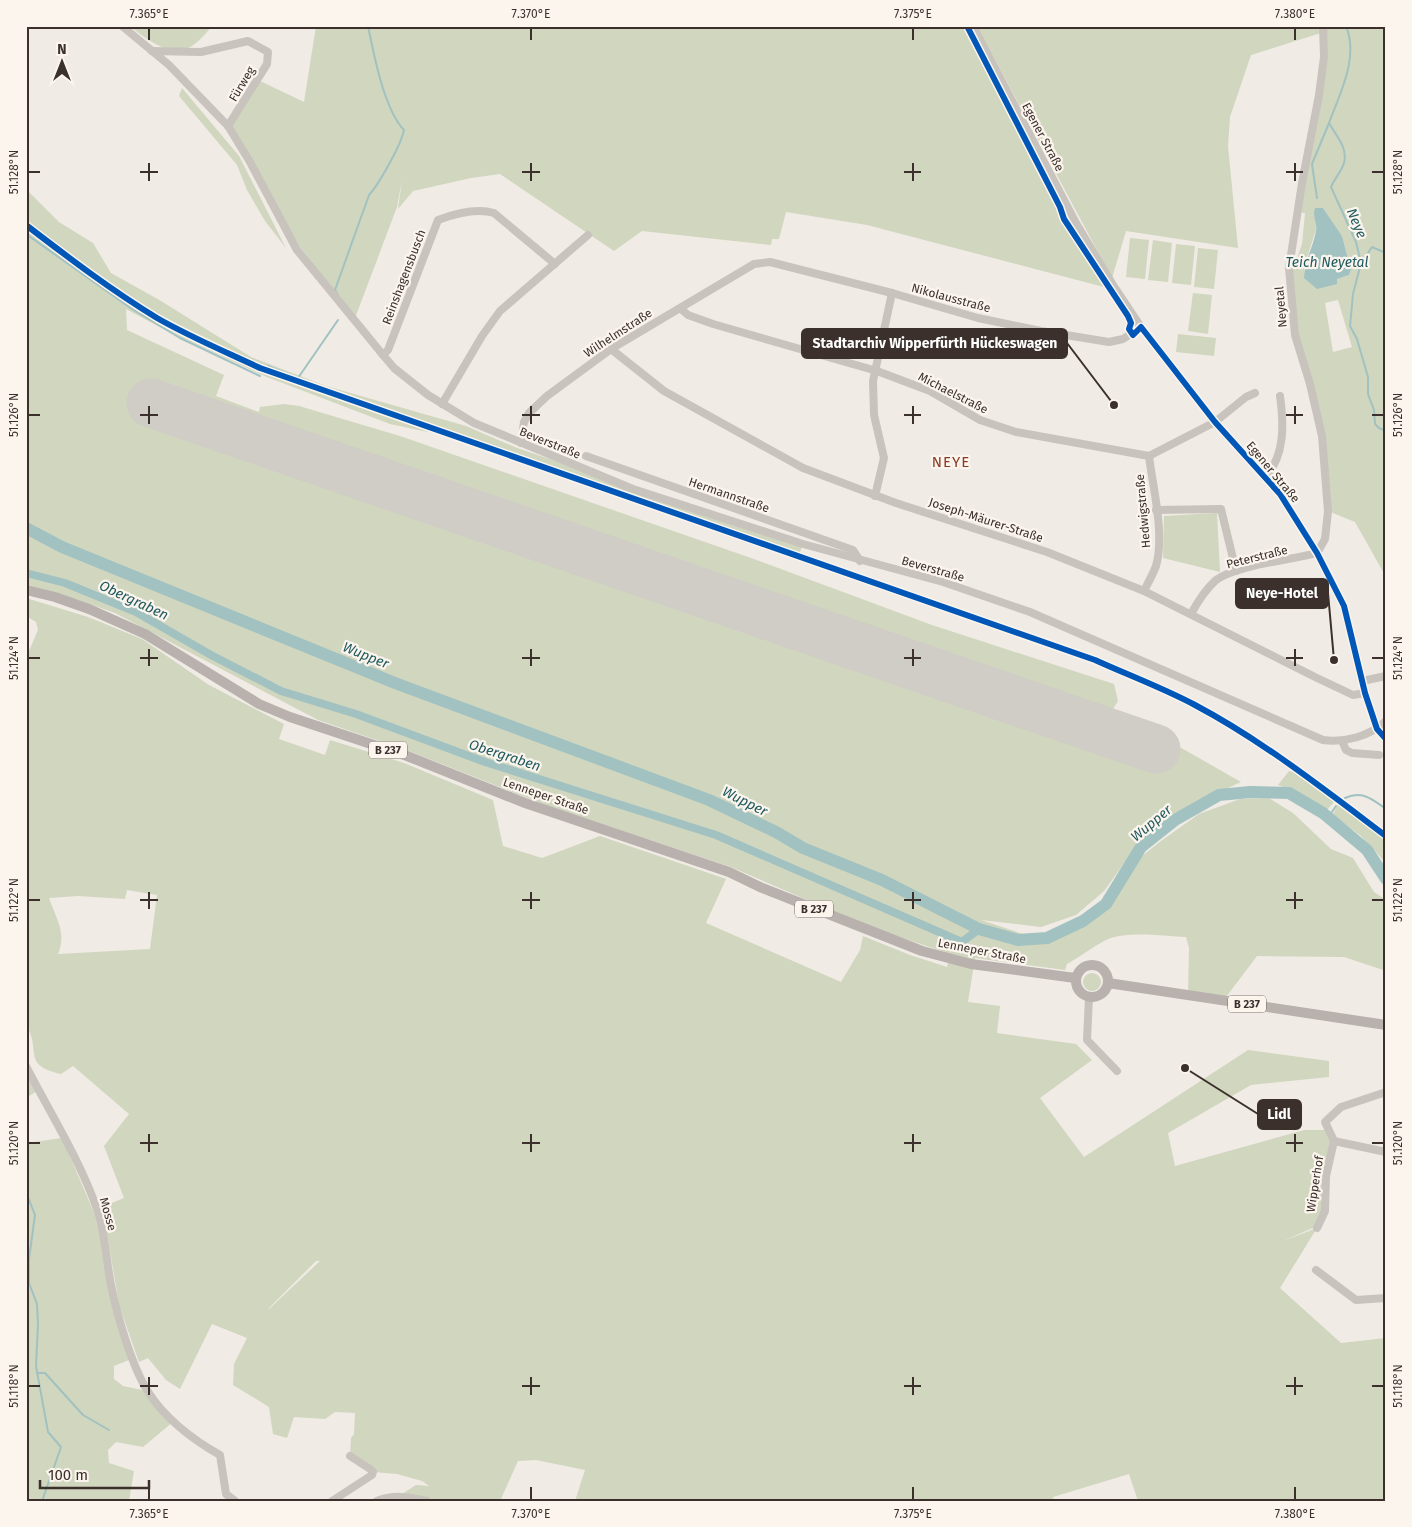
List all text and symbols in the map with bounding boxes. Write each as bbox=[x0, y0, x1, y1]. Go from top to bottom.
text: 7.365°E bbox=[129, 7, 169, 21]
text: 7.370°E bbox=[512, 7, 550, 21]
text: 7.375°E bbox=[894, 7, 932, 21]
text: 7.380°E bbox=[1275, 7, 1315, 21]
north arrow bbox=[38, 38, 88, 88]
text: N bbox=[57, 41, 67, 58]
street label: Fürweg bbox=[226, 63, 258, 104]
street label: Egener Straße bbox=[1019, 100, 1067, 174]
text: 51.128°N bbox=[7, 150, 21, 194]
text: 51.128°N bbox=[1391, 150, 1405, 194]
water label: Neye bbox=[1343, 206, 1370, 241]
street label: Reinshagensbusch bbox=[379, 227, 429, 327]
water label: Teich Neyetal bbox=[1285, 254, 1369, 271]
street label: Nikolausstraße bbox=[910, 281, 992, 315]
street label: Neyetal bbox=[1272, 285, 1290, 328]
street label: Wilhelmstraße bbox=[581, 306, 655, 360]
callout: Stadtarchiv Wipperfürth Hückeswagen bbox=[802, 329, 1067, 358]
text: Stadtarchiv Wipperfürth Hückeswagen bbox=[813, 335, 1057, 352]
street label: Michaelstraße bbox=[916, 369, 990, 417]
text: 51.126°N bbox=[7, 393, 21, 437]
text: 51.126°N bbox=[1391, 393, 1405, 437]
street label: Beverstraße bbox=[517, 424, 583, 462]
street label: Egener Straße bbox=[1243, 439, 1303, 505]
district label: NEYE bbox=[932, 453, 970, 471]
street label: Hedwigstraße bbox=[1133, 473, 1153, 549]
street label: Hermannstraße bbox=[687, 475, 771, 515]
street label: Joseph-Mäurer-Straße bbox=[927, 495, 1045, 545]
street label: Peterstraße bbox=[1225, 543, 1289, 571]
street label: Beverstraße bbox=[900, 553, 966, 585]
water label: Obergraben bbox=[97, 577, 171, 624]
callout: Neye-Hotel bbox=[1236, 579, 1328, 608]
text: Neye-Hotel bbox=[1246, 585, 1319, 602]
text: 51.124°N bbox=[7, 636, 21, 680]
text: 51.124°N bbox=[1391, 636, 1405, 680]
water label: Wupper bbox=[340, 639, 392, 673]
water label: Obergraben bbox=[467, 736, 543, 775]
road number: B 237 bbox=[369, 742, 407, 758]
street label: Lenneper Straße bbox=[501, 775, 591, 817]
water label: Wupper bbox=[719, 783, 771, 820]
water label: Wupper bbox=[1127, 801, 1176, 845]
text: 51.122°N bbox=[7, 878, 21, 922]
text: 51.122°N bbox=[1391, 878, 1405, 922]
road number: B 237 bbox=[795, 901, 833, 918]
street label: Lenneper Straße bbox=[937, 936, 1027, 966]
road number: B 237 bbox=[1228, 996, 1266, 1012]
callout: Lidl bbox=[1258, 1100, 1301, 1129]
text: Lidl bbox=[1267, 1106, 1292, 1123]
text: 51.120°N bbox=[7, 1121, 21, 1165]
text: 51.120°N bbox=[1391, 1121, 1405, 1165]
street label: Wipperhof bbox=[1304, 1154, 1327, 1213]
street label: Mosse bbox=[97, 1196, 119, 1232]
text: 51.118°N bbox=[7, 1364, 21, 1408]
text: 51.118°N bbox=[1391, 1364, 1405, 1408]
scale bar bbox=[40, 1457, 149, 1489]
text: 100 m bbox=[48, 1466, 88, 1484]
text: 7.365°E bbox=[129, 1507, 169, 1521]
text: 7.370°E bbox=[512, 1507, 550, 1521]
text: 7.375°E bbox=[894, 1507, 932, 1521]
text: 7.380°E bbox=[1275, 1507, 1315, 1521]

